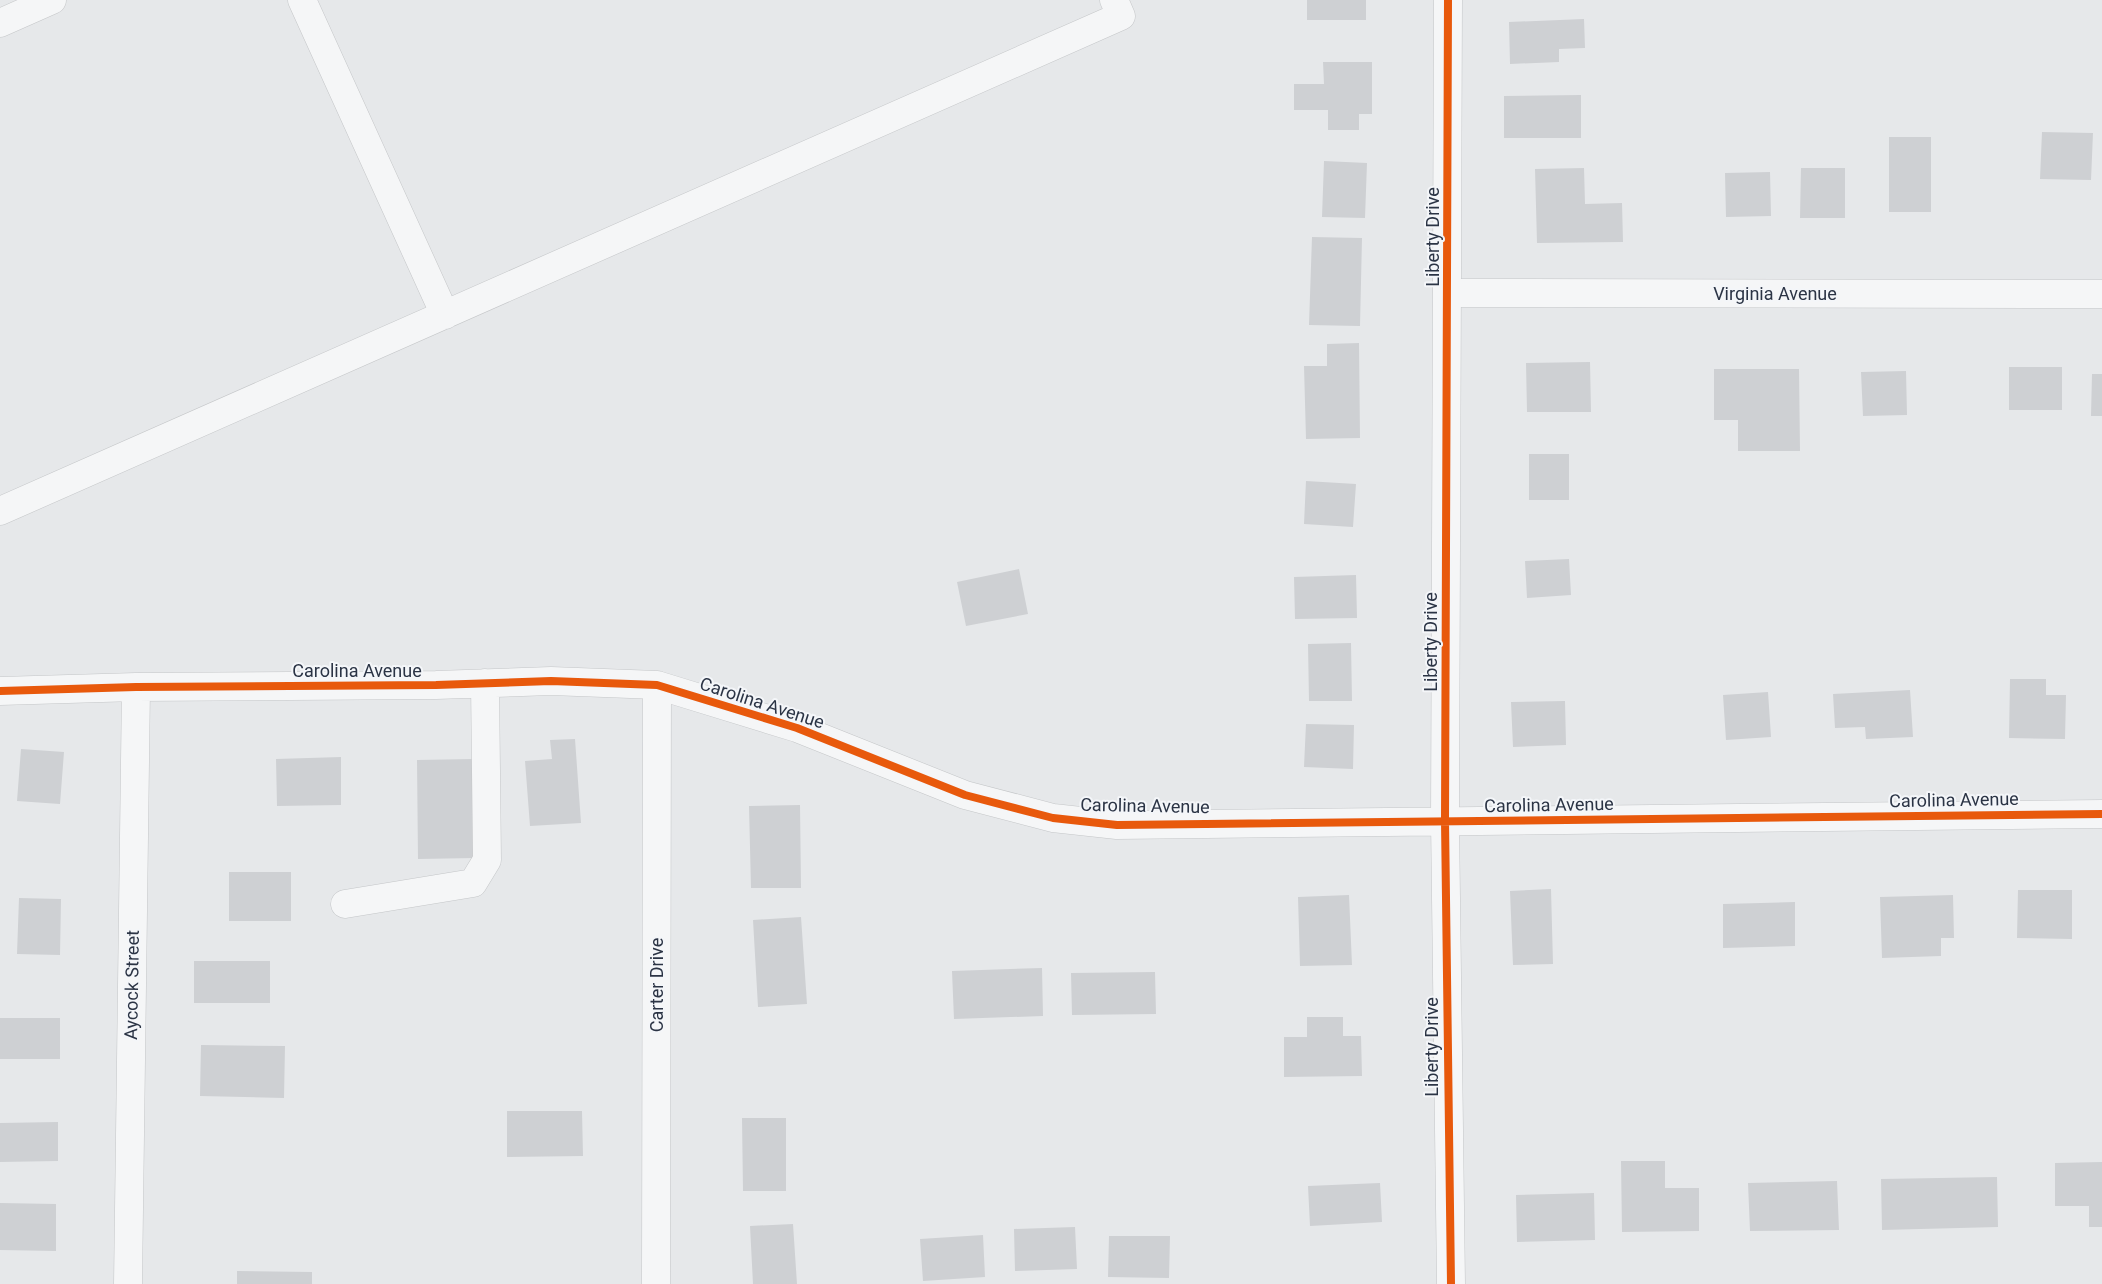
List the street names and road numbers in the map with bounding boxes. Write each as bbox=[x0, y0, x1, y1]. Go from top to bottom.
street label: Liberty Drive bbox=[1422, 187, 1443, 287]
street label: Virginia Avenue bbox=[1713, 283, 1837, 304]
street label: Liberty Drive bbox=[1420, 592, 1441, 692]
street label: Carolina Avenue bbox=[292, 660, 422, 681]
street label: Carolina Avenue bbox=[697, 673, 827, 733]
street label: Carolina Avenue bbox=[1889, 788, 2019, 811]
street label: Carolina Avenue bbox=[1484, 793, 1614, 816]
street label: Carolina Avenue bbox=[1080, 794, 1210, 817]
street label: Aycock Street bbox=[120, 930, 143, 1040]
street label: Carter Drive bbox=[646, 938, 667, 1032]
street label: Liberty Drive bbox=[1421, 997, 1442, 1097]

